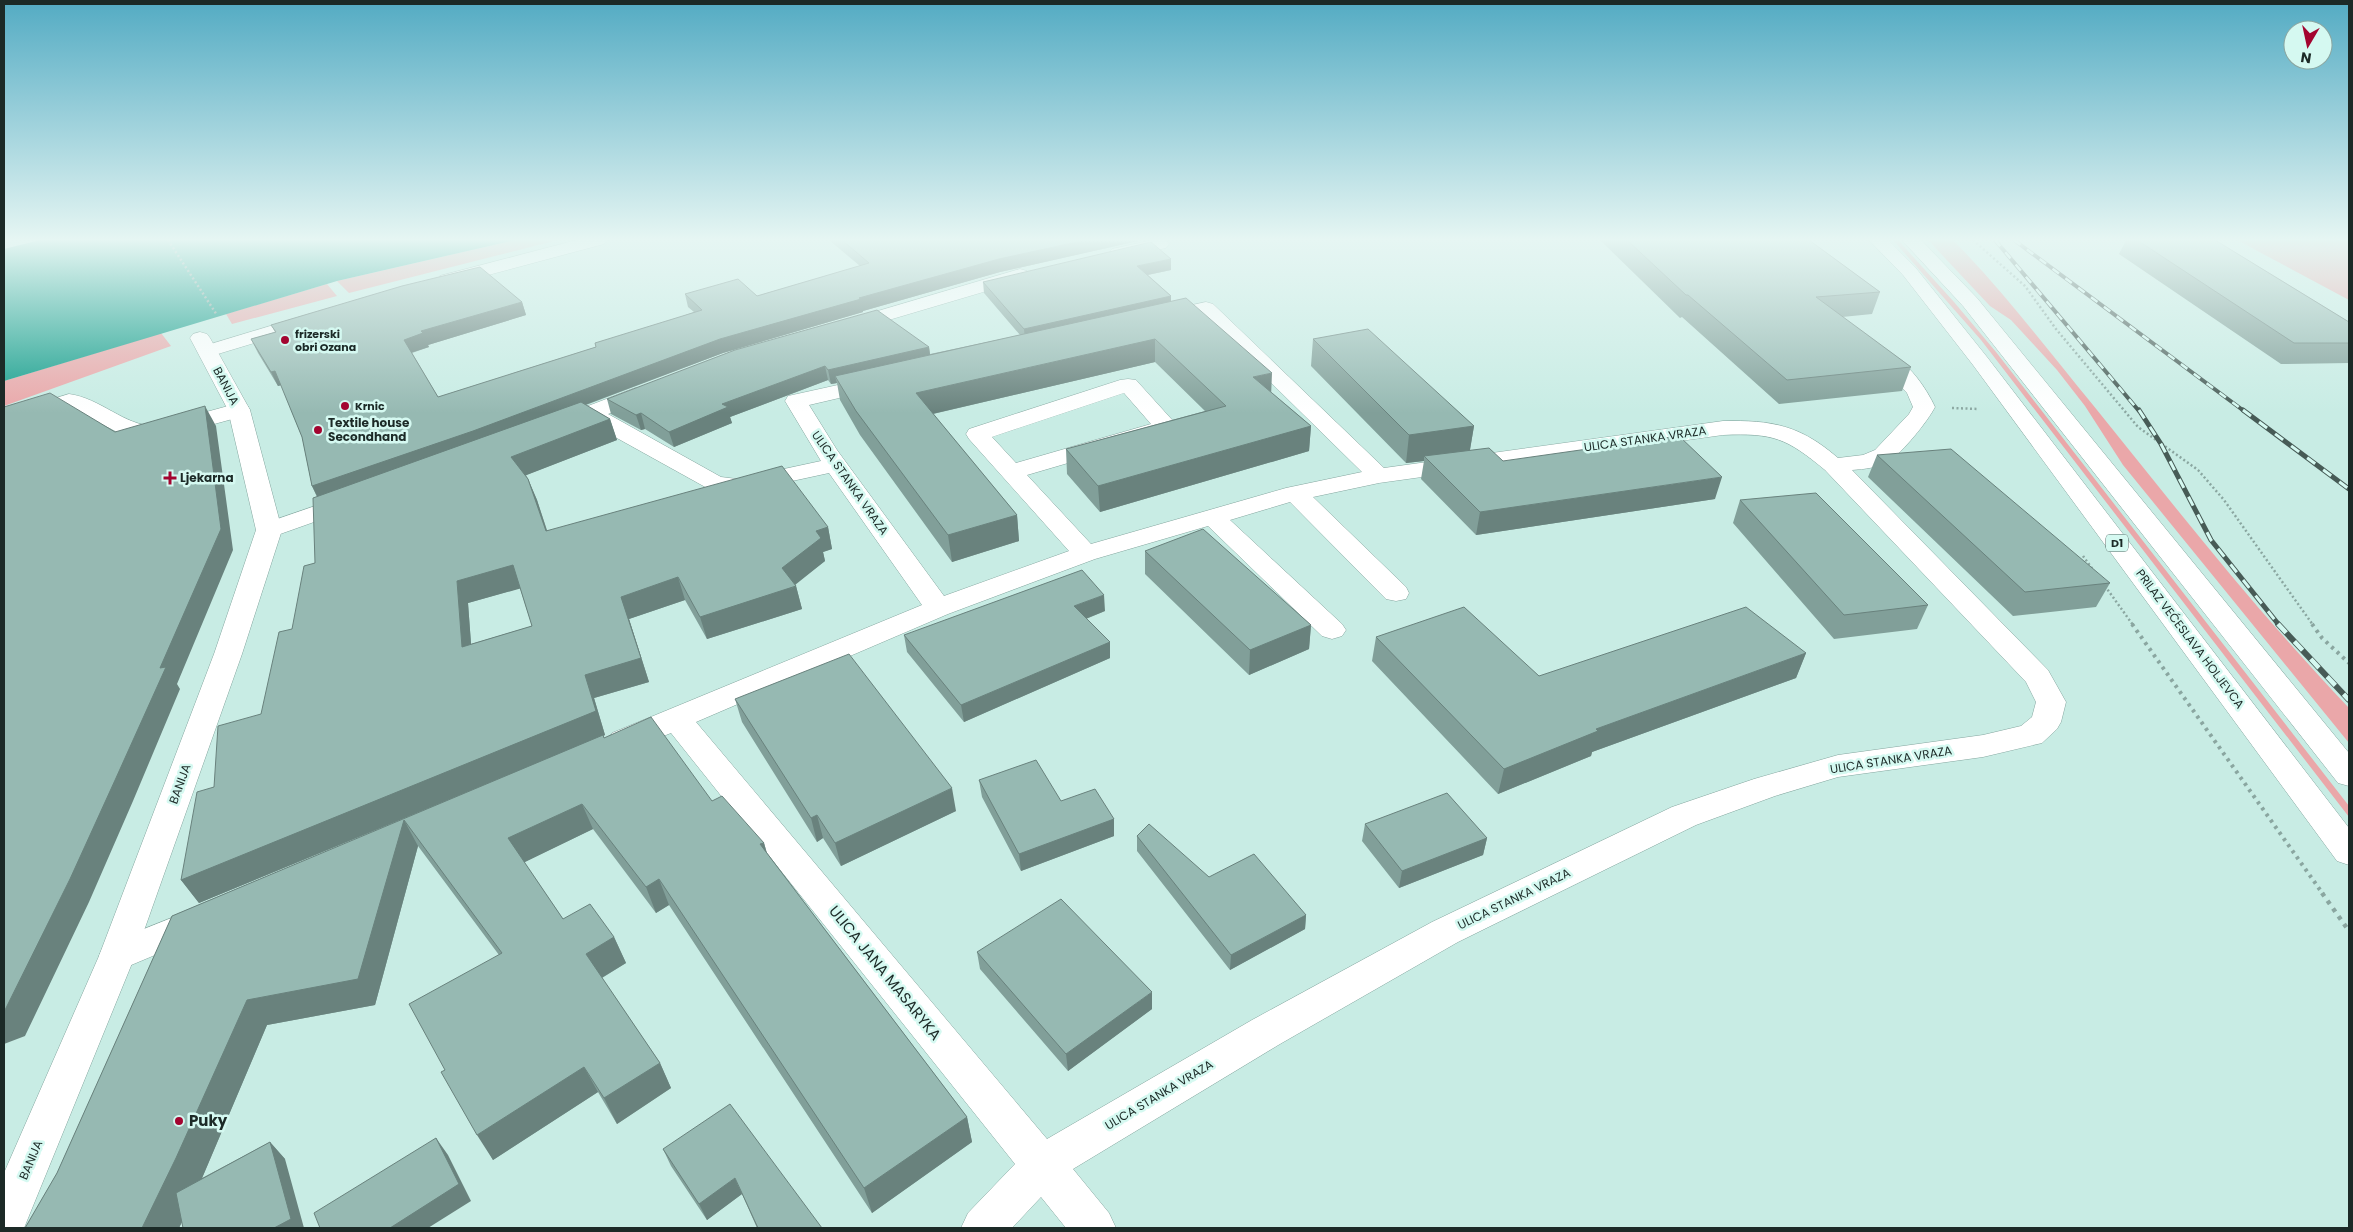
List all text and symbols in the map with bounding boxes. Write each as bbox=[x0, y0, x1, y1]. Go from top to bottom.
north arrow bbox=[2283, 20, 2333, 70]
text: N bbox=[2299, 47, 2313, 69]
place label: frizerski obri Ozana bbox=[295, 326, 356, 355]
marker: frizerski obri Ozana bbox=[279, 334, 291, 346]
street label: BANIJA bbox=[209, 364, 244, 408]
place label: Krnic bbox=[355, 398, 385, 414]
marker: Krnic bbox=[339, 400, 351, 412]
place label: Textile house Secondhand bbox=[328, 414, 410, 445]
street label: ULICA STANKA VRAZA bbox=[1583, 421, 1707, 456]
marker: Textile house Secondhand bbox=[312, 424, 324, 436]
street label: ULICA STANKA VRAZA bbox=[808, 427, 893, 538]
place label: Ljekarna bbox=[180, 469, 234, 486]
marker: Ljekarna bbox=[164, 472, 176, 484]
road number: D1 bbox=[2106, 534, 2128, 552]
street label: PRILAZ VEĆESLAVA HOLJEVCA bbox=[2132, 566, 2248, 712]
street label: ULICA STANKA VRAZA bbox=[1829, 741, 1953, 778]
street label: BANIJA bbox=[164, 762, 195, 806]
street label: ULICA STANKA VRAZA bbox=[1455, 864, 1573, 933]
street label: ULICA JANA MASARYKA bbox=[824, 901, 946, 1044]
street label: ULICA STANKA VRAZA bbox=[1101, 1056, 1216, 1134]
place label: Puky bbox=[189, 1110, 228, 1131]
marker: Puky bbox=[173, 1115, 185, 1127]
street label: BANIJA bbox=[15, 1137, 46, 1182]

